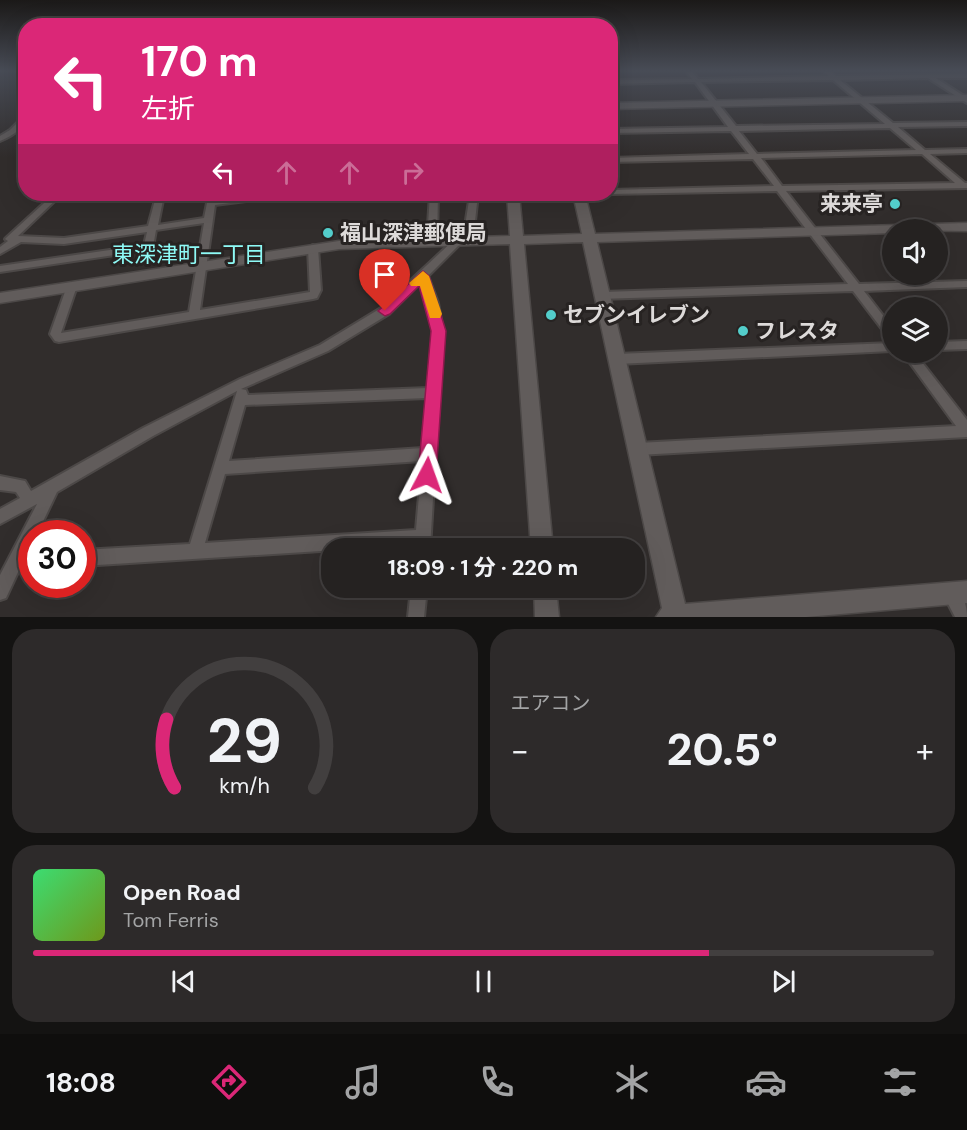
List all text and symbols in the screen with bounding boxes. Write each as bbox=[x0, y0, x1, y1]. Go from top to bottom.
text: 170 m bbox=[141, 34, 258, 89]
icon: left bbox=[42, 42, 120, 120]
text: 左折 bbox=[141, 91, 195, 126]
icon: left bbox=[207, 156, 240, 189]
icon: ahead bbox=[270, 156, 303, 189]
icon: ahead bbox=[333, 156, 366, 189]
icon: right bbox=[396, 156, 429, 189]
place label: 来来亭 bbox=[820, 190, 883, 218]
marker: 来来亭 bbox=[888, 197, 902, 211]
place label: 福山深津郵便局 bbox=[340, 219, 487, 247]
map controls bbox=[882, 219, 948, 363]
button: sound bbox=[882, 219, 948, 285]
marker: 福山深津郵便局 bbox=[321, 226, 335, 240]
district label: 東深津町一丁目 bbox=[112, 240, 266, 269]
pin bbox=[359, 249, 410, 311]
icon: arrive bbox=[368, 258, 401, 291]
button: layers bbox=[882, 297, 948, 363]
place label: セブンイレブン bbox=[563, 301, 710, 329]
marker: セブンイレブン bbox=[544, 308, 558, 322]
place label: フレスタ bbox=[755, 317, 839, 345]
marker: フレスタ bbox=[736, 324, 750, 338]
position arrow bbox=[395, 443, 459, 507]
speed limit sign: 30 bbox=[18, 520, 96, 598]
text: 18:09 · 1 分 · 220 m bbox=[388, 553, 578, 582]
text: エアコン bbox=[511, 690, 591, 716]
text: 29 bbox=[207, 700, 282, 781]
text: 20.5° bbox=[667, 720, 778, 779]
text: − bbox=[511, 729, 529, 772]
text: + bbox=[916, 729, 934, 772]
text: km/h bbox=[219, 772, 270, 800]
text: Open Road bbox=[123, 878, 241, 907]
text: Tom Ferris bbox=[123, 907, 219, 933]
icon: previous bbox=[167, 965, 200, 998]
icon: pause bbox=[467, 965, 500, 998]
icon: next bbox=[767, 965, 800, 998]
icon: directions bbox=[208, 1061, 250, 1103]
icon: music bbox=[342, 1061, 384, 1103]
icon: phone bbox=[476, 1061, 518, 1103]
icon: climate bbox=[611, 1061, 653, 1103]
icon: car bbox=[745, 1061, 787, 1103]
icon: filters bbox=[879, 1061, 921, 1103]
text: 18:08 bbox=[46, 1065, 116, 1100]

